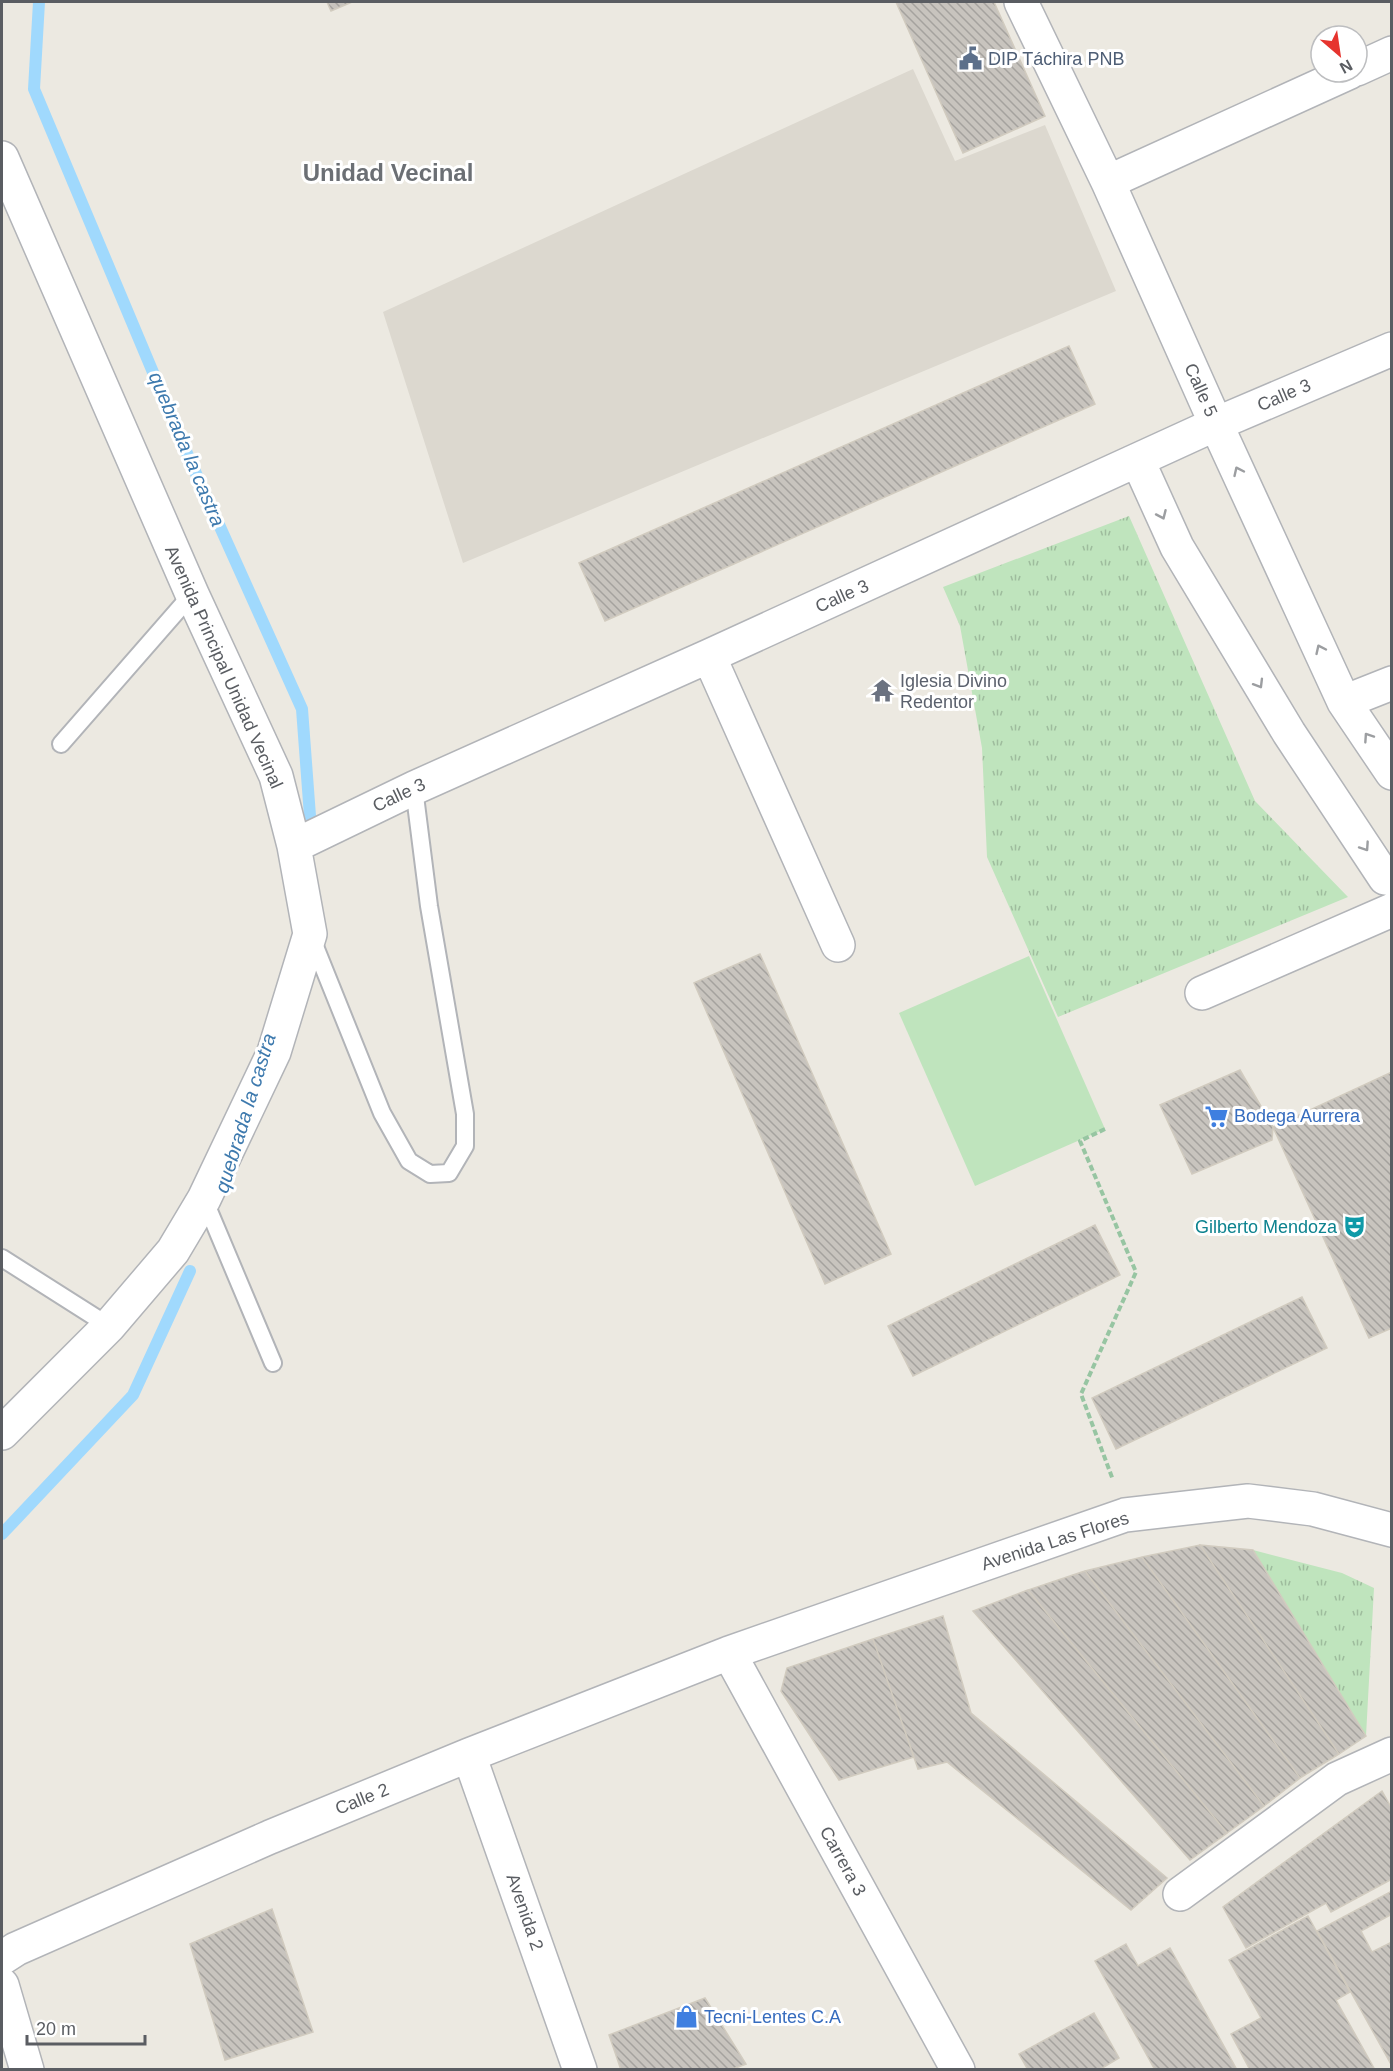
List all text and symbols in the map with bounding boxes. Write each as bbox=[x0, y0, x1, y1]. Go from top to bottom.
north arrow bbox=[1309, 24, 1369, 84]
public building icon: DIP Táchira PNB bbox=[957, 46, 983, 72]
place label: DIP Táchira PNB bbox=[988, 49, 1124, 69]
text: N bbox=[1337, 56, 1355, 77]
district label: Unidad Vecinal bbox=[303, 159, 473, 186]
street label: Calle 5 bbox=[1180, 360, 1222, 420]
water label: quebrada la castra bbox=[145, 368, 229, 530]
street label: Calle 3 bbox=[1254, 375, 1314, 415]
one-way arrow bbox=[1234, 467, 1246, 478]
one-way arrow bbox=[1155, 508, 1167, 519]
street label: Avenida Principal Unidad Vecinal bbox=[161, 542, 287, 792]
street label: Calle 3 bbox=[812, 575, 872, 617]
one-way arrow bbox=[1315, 644, 1327, 655]
place label: Iglesia Divino Redentor bbox=[900, 671, 1007, 712]
temple icon: Iglesia Divino Redentor bbox=[869, 678, 895, 704]
one-way arrow bbox=[1252, 678, 1263, 688]
one-way arrow bbox=[1364, 733, 1375, 744]
street label: Calle 3 bbox=[369, 774, 429, 816]
one-way arrow bbox=[1358, 840, 1369, 851]
water label: quebrada la castra bbox=[210, 1031, 280, 1195]
supermarket icon: Bodega Aurrera bbox=[1203, 1103, 1229, 1129]
place label: Bodega Aurrera bbox=[1234, 1106, 1361, 1126]
theatre icon: Gilberto Mendoza bbox=[1342, 1214, 1368, 1240]
place label: Gilberto Mendoza bbox=[1195, 1217, 1338, 1237]
street label: Avenida Las Flores bbox=[979, 1508, 1131, 1574]
street label: Calle 2 bbox=[332, 1779, 392, 1819]
street label: Carrera 3 bbox=[816, 1823, 870, 1899]
street label: Avenida 2 bbox=[503, 1871, 547, 1953]
shop icon: Tecni-Lentes C.A bbox=[673, 2004, 699, 2030]
place label: Tecni-Lentes C.A bbox=[704, 2007, 841, 2027]
scale bar bbox=[27, 2008, 146, 2046]
text: 20 m bbox=[36, 2019, 76, 2039]

